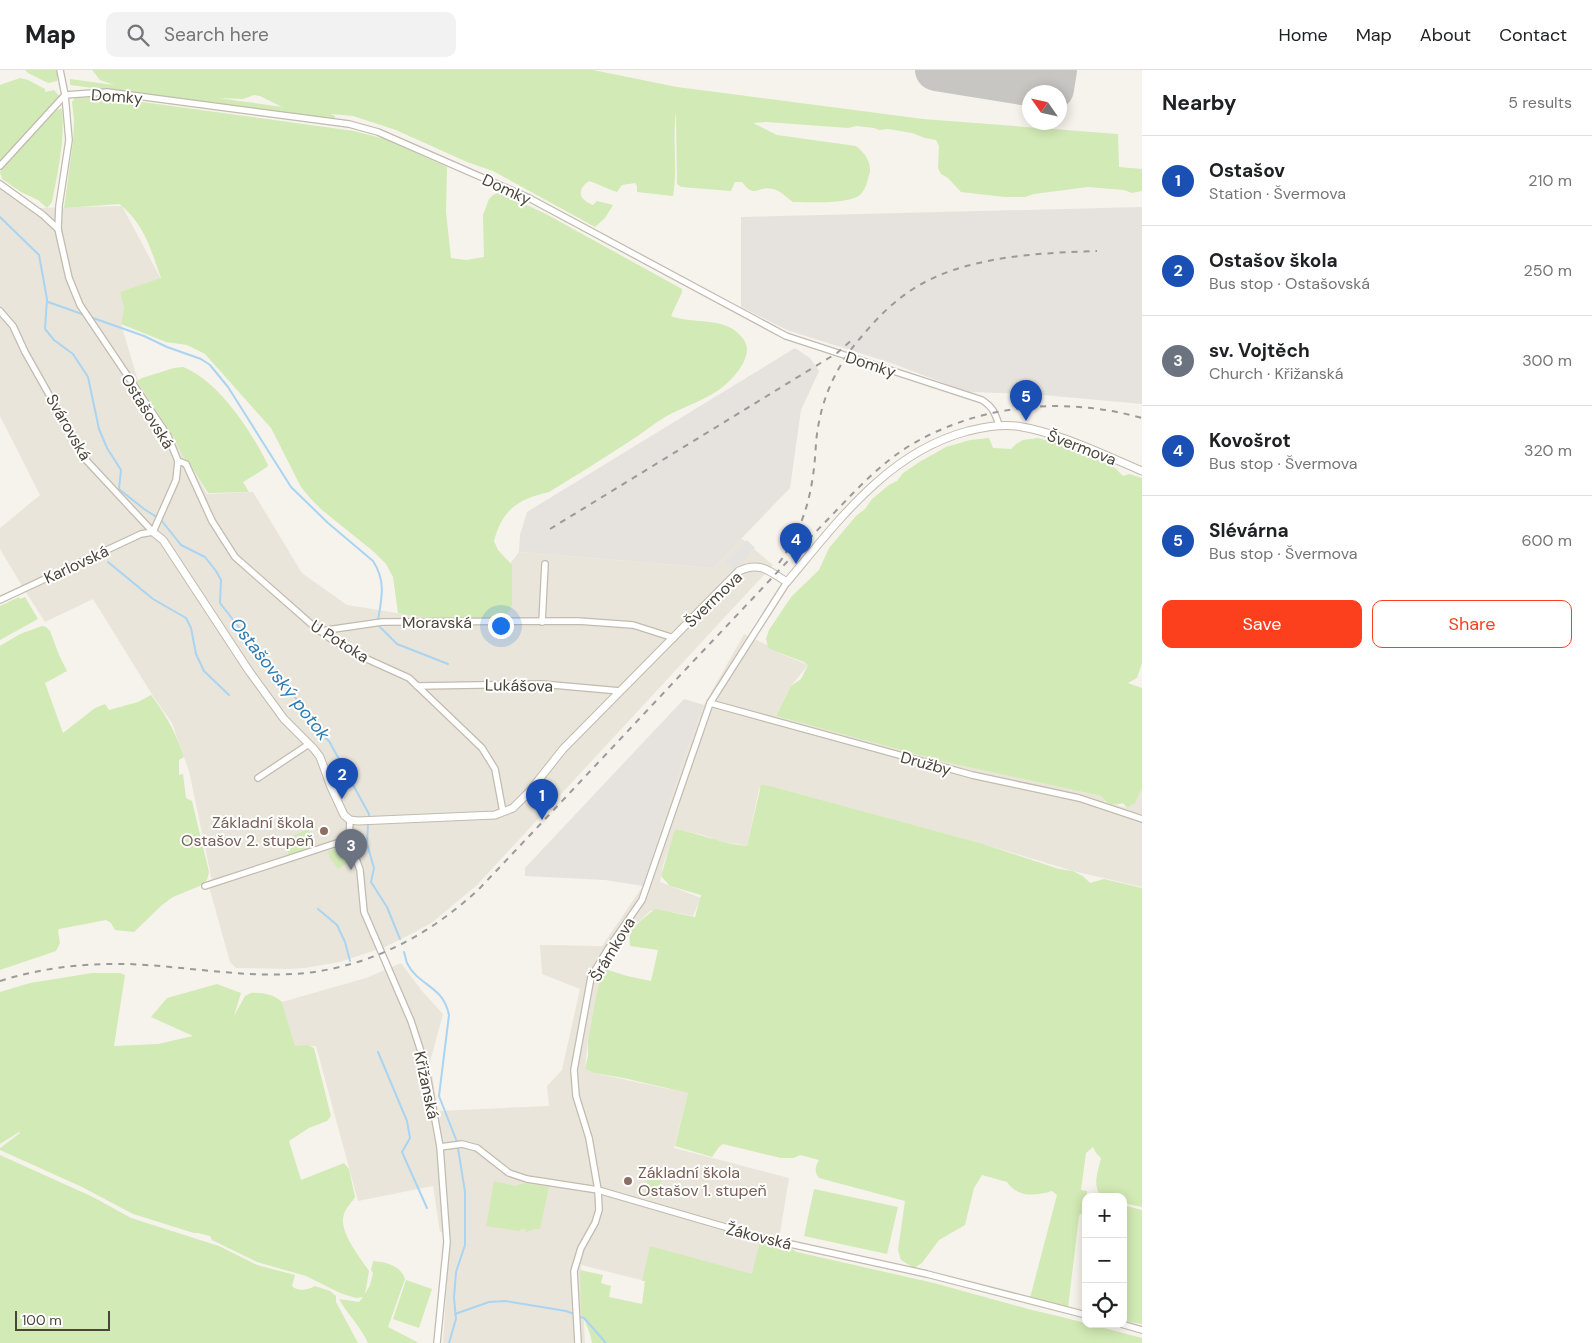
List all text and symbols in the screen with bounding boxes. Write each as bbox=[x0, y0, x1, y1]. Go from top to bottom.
search box bbox=[106, 12, 456, 57]
text: Map bbox=[25, 19, 76, 50]
icon: search bbox=[124, 21, 152, 49]
text: Search here bbox=[164, 22, 269, 47]
text: Home bbox=[1278, 23, 1328, 47]
text: Map bbox=[1356, 23, 1392, 47]
text: About bbox=[1420, 23, 1471, 47]
text: Contact bbox=[1499, 23, 1567, 47]
street label: Domky bbox=[90, 84, 144, 109]
north arrow bbox=[1022, 85, 1067, 130]
text: Nearby bbox=[1162, 89, 1236, 117]
text: 5 results bbox=[1508, 92, 1572, 113]
text: Ostašov bbox=[1209, 158, 1285, 183]
street label: Domky bbox=[479, 169, 535, 210]
text: 1 bbox=[1175, 170, 1181, 191]
text: 210 m bbox=[1528, 170, 1572, 191]
text: Station · Švermova bbox=[1209, 183, 1346, 204]
text: Ostašov škola bbox=[1209, 248, 1338, 273]
text: 2 bbox=[1173, 260, 1183, 281]
text: 250 m bbox=[1524, 260, 1572, 281]
text: Bus stop · Ostašovská bbox=[1209, 273, 1370, 294]
text: sv. Vojtěch bbox=[1209, 338, 1310, 363]
street label: Domky bbox=[843, 346, 899, 382]
text: 3 bbox=[1173, 350, 1183, 371]
text: 300 m bbox=[1522, 350, 1572, 371]
text: Church · Křižanská bbox=[1209, 363, 1344, 384]
street label: Ostašovská bbox=[116, 370, 179, 453]
pin: 5 bbox=[1010, 380, 1042, 421]
street label: Svárovská bbox=[41, 390, 96, 464]
street label: Švermova bbox=[1044, 425, 1119, 470]
text: Kovošrot bbox=[1209, 428, 1291, 453]
text: 4 bbox=[1173, 440, 1183, 461]
text: 320 m bbox=[1524, 440, 1572, 461]
text: Bus stop · Švermova bbox=[1209, 453, 1357, 474]
text: Slévárna bbox=[1209, 518, 1289, 543]
pin: 4 bbox=[780, 523, 812, 564]
text: 5 bbox=[1173, 530, 1183, 551]
text: 600 m bbox=[1522, 530, 1572, 551]
street label: Karlovská bbox=[40, 540, 112, 589]
text: Bus stop · Švermova bbox=[1209, 543, 1357, 564]
street label: Švermova bbox=[680, 567, 747, 632]
button: Save bbox=[1162, 600, 1362, 648]
button: Share bbox=[1372, 600, 1572, 648]
street label: Moravská bbox=[402, 612, 472, 633]
water label: Ostašovský potok bbox=[224, 613, 336, 746]
your location bbox=[488, 613, 514, 639]
street label: U Potoka bbox=[307, 615, 373, 668]
street label: Lukášova bbox=[485, 674, 553, 697]
street label: Družby bbox=[898, 747, 954, 780]
pin: 2 bbox=[326, 758, 358, 799]
pin: 1 bbox=[526, 779, 558, 820]
place label: Základní škola Ostašov 2. stupeň bbox=[181, 812, 314, 851]
marker: Základní škola Ostašov 2. stupeň bbox=[318, 825, 330, 837]
pin: 3 bbox=[335, 829, 367, 870]
street label: Šrámkova bbox=[585, 913, 640, 985]
street label: Křižanská bbox=[409, 1049, 444, 1121]
place label: Základní škola Ostašov 1. stupeň bbox=[638, 1162, 767, 1201]
marker: Základní škola Ostašov 1. stupeň bbox=[622, 1175, 634, 1187]
map controls bbox=[1082, 1193, 1127, 1328]
button: + bbox=[1082, 1193, 1127, 1238]
street label: Žákovská bbox=[724, 1218, 794, 1255]
button: − bbox=[1082, 1238, 1127, 1283]
button: locate bbox=[1082, 1283, 1127, 1328]
scale bar bbox=[15, 1308, 110, 1331]
text: 100 m bbox=[22, 1311, 62, 1329]

